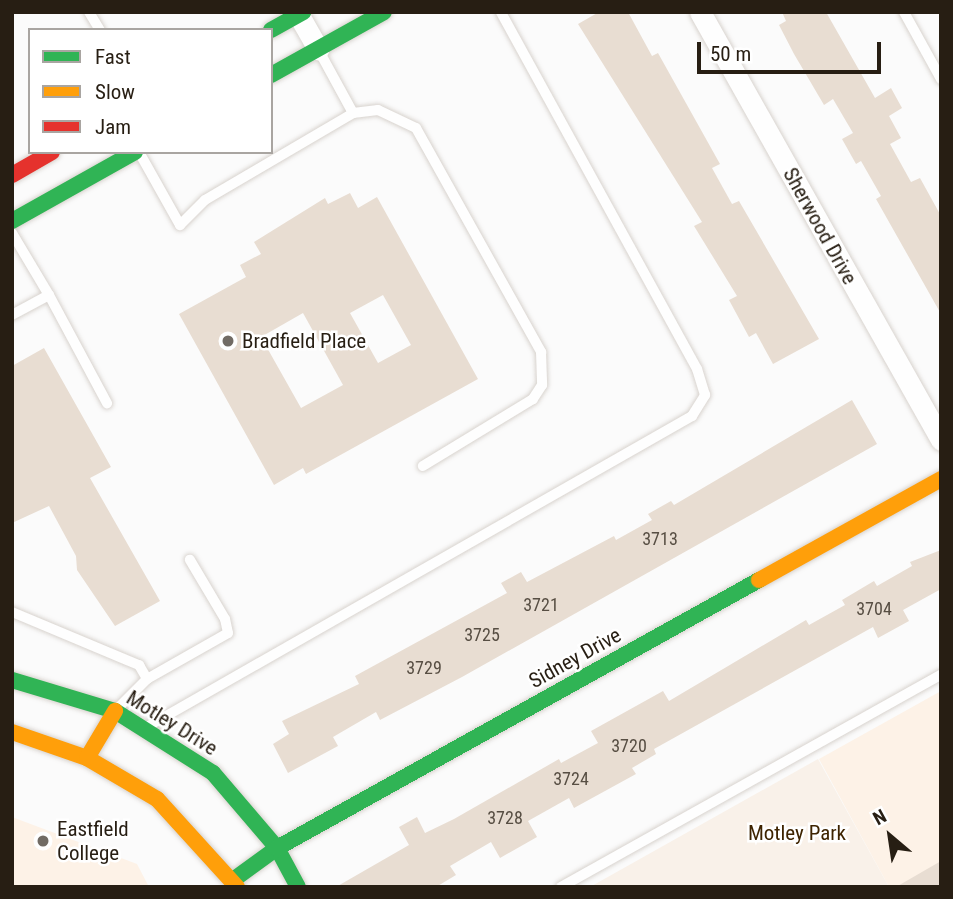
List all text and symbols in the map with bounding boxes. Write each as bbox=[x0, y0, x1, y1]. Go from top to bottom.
legend bbox=[28, 28, 273, 154]
scale bar bbox=[701, 28, 885, 72]
text: 50 m bbox=[710, 42, 751, 66]
text: Fast bbox=[95, 45, 131, 69]
text: Slow bbox=[95, 80, 135, 104]
text: Jam bbox=[95, 115, 131, 139]
street label: Sherwood Drive bbox=[778, 163, 862, 289]
place label: Bradfield Place bbox=[242, 328, 366, 354]
marker: Bradfield Place bbox=[220, 333, 236, 349]
house number: 3713 bbox=[642, 528, 678, 550]
house number: 3721 bbox=[523, 594, 559, 616]
house number: 3704 bbox=[856, 598, 892, 620]
street label: Sidney Drive bbox=[525, 622, 625, 694]
house number: 3725 bbox=[464, 624, 500, 646]
house number: 3729 bbox=[406, 657, 442, 679]
street label: Motley Drive bbox=[122, 685, 222, 761]
house number: 3720 bbox=[611, 735, 647, 757]
house number: 3724 bbox=[553, 768, 589, 790]
north arrow bbox=[855, 801, 925, 871]
text: N bbox=[869, 804, 890, 830]
house number: 3728 bbox=[487, 807, 523, 829]
place label: Eastfield College bbox=[57, 816, 129, 866]
park label: Motley Park bbox=[748, 820, 846, 846]
marker: Eastfield College bbox=[35, 833, 51, 849]

